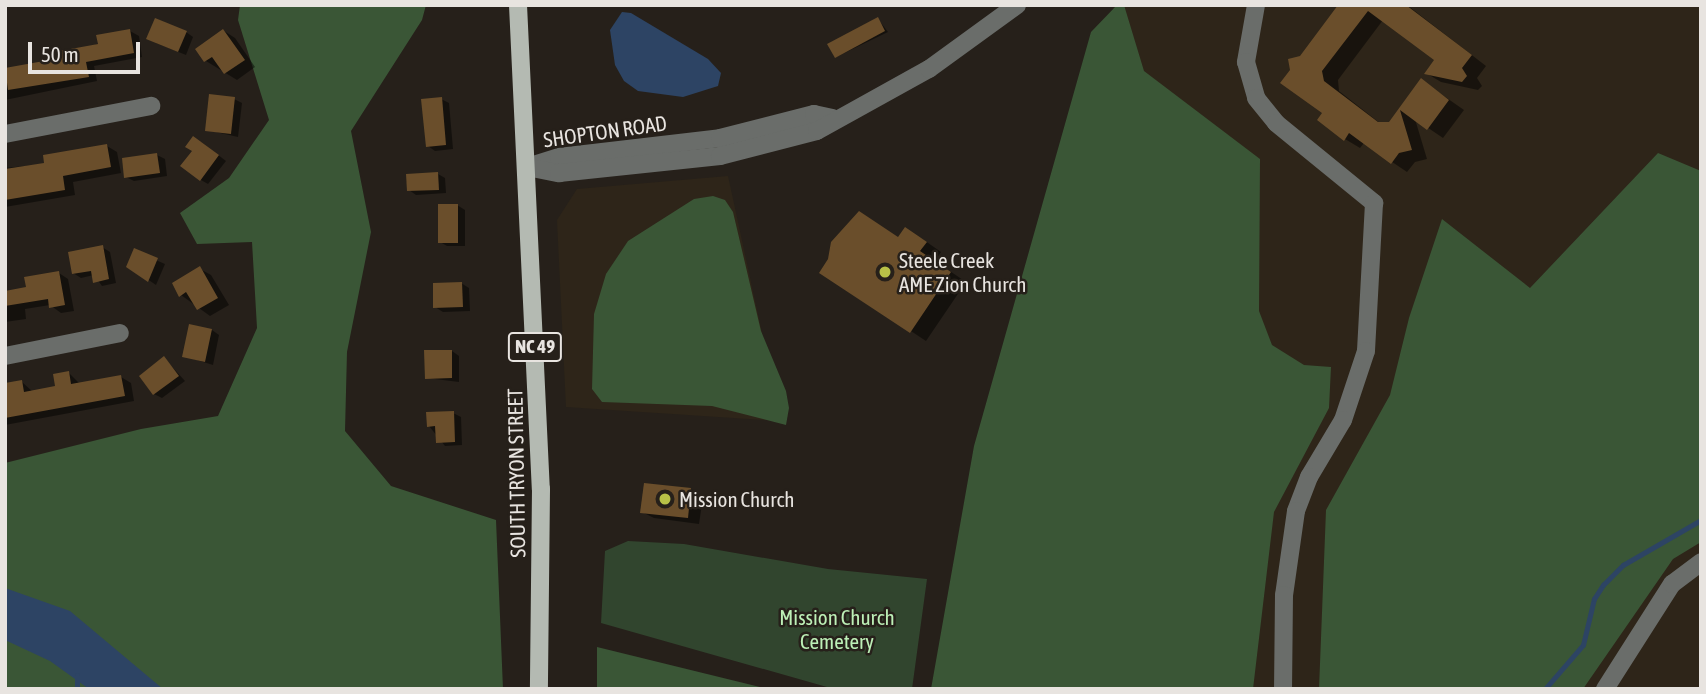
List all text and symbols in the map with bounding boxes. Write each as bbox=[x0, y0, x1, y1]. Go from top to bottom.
scale bar bbox=[32, 28, 144, 72]
text: 50 m bbox=[41, 42, 79, 66]
street label: SHOPTON ROAD bbox=[542, 110, 668, 152]
place label: Steele Creek AME Zion Church bbox=[899, 247, 1026, 297]
marker: Steele Creek AME Zion Church bbox=[877, 264, 893, 280]
road number: NC 49 bbox=[507, 332, 563, 362]
street label: SOUTH TRYON STREET bbox=[502, 388, 530, 558]
place label: Mission Church bbox=[679, 486, 794, 512]
marker: Mission Church bbox=[657, 491, 673, 507]
park label: Mission Church Cemetery bbox=[779, 604, 895, 654]

